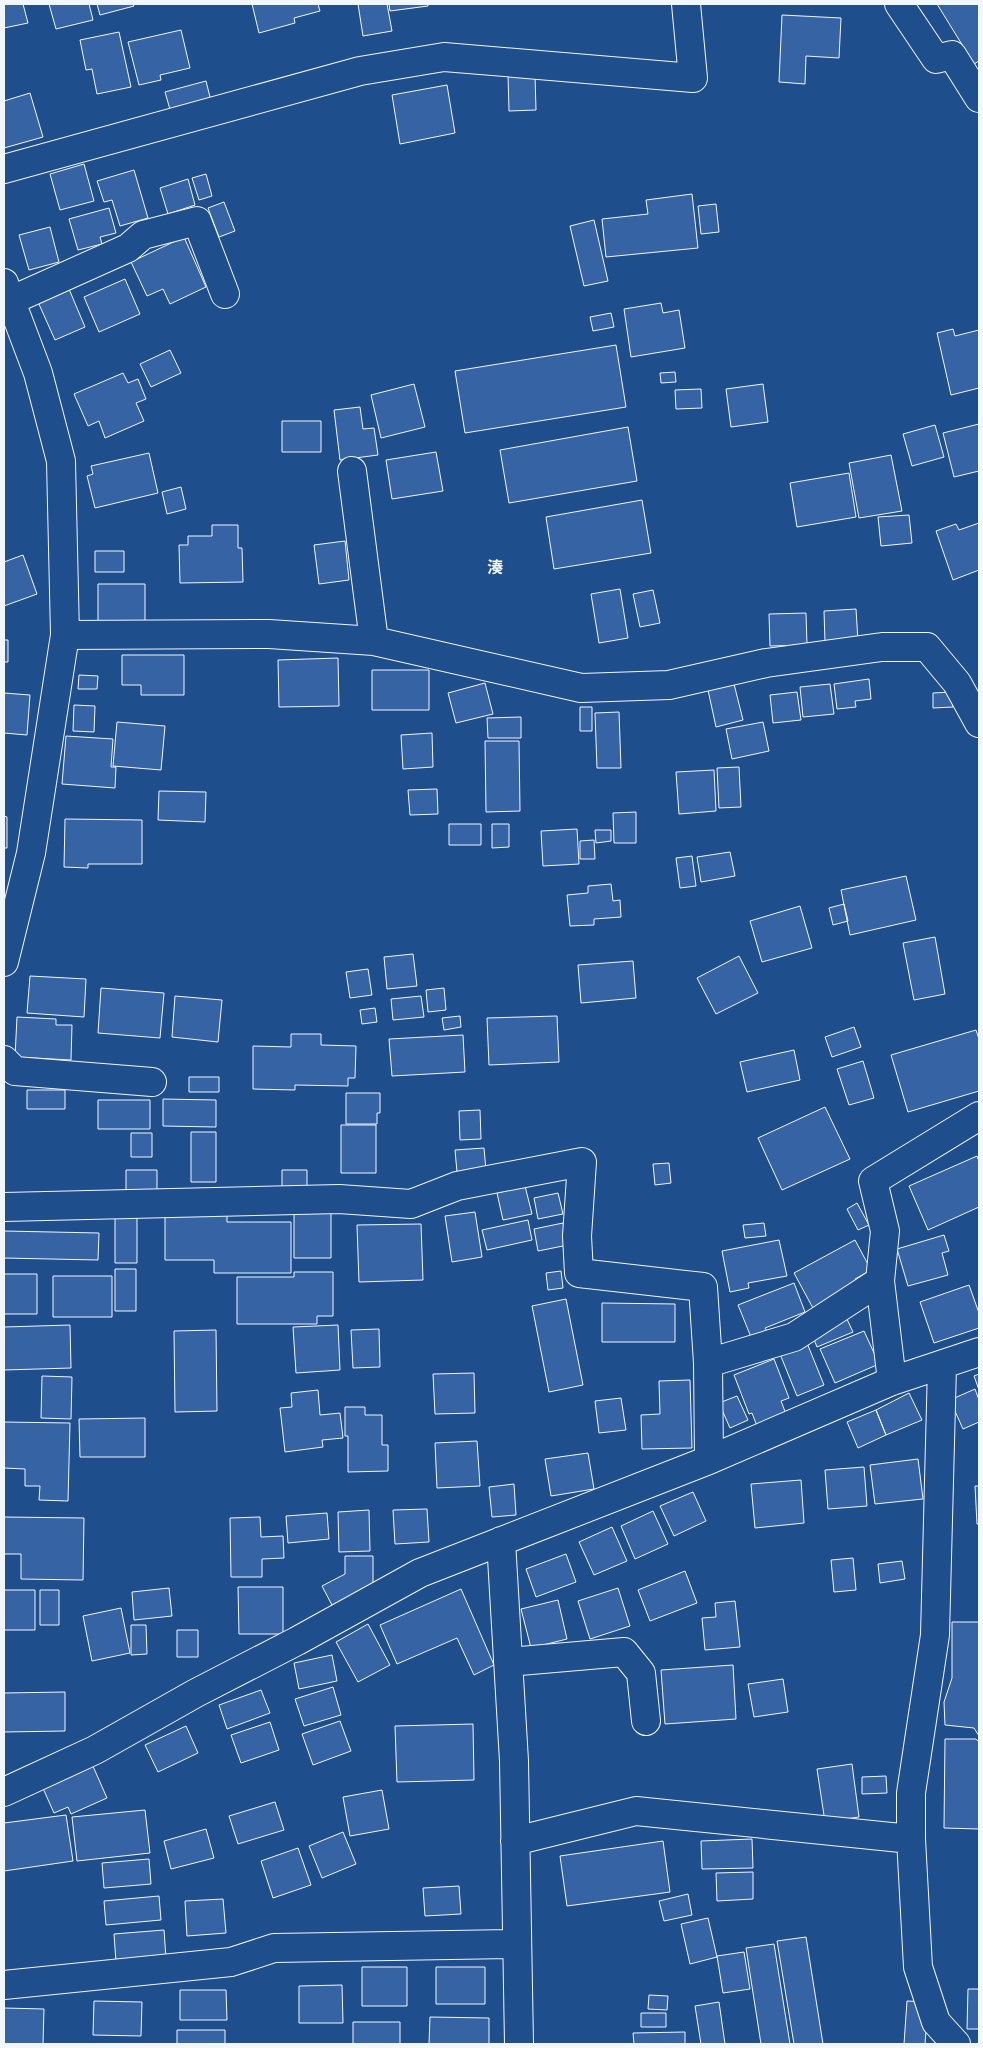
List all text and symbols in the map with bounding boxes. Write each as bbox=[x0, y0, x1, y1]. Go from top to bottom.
district label: 湊 bbox=[487, 555, 503, 579]

